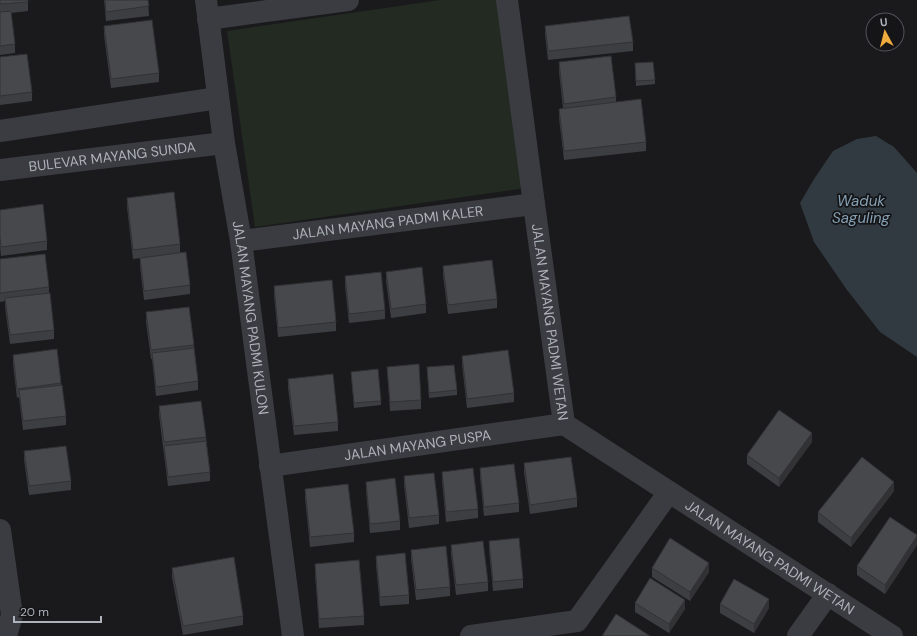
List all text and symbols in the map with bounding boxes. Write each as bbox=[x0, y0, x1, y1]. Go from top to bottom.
north arrow bbox=[865, 12, 905, 52]
text: U bbox=[879, 15, 888, 29]
street label: BULEVAR MAYANG SUNDA bbox=[28, 137, 197, 175]
water label: Waduk Saguling bbox=[832, 191, 891, 228]
street label: JALAN MAYANG PADMI KALER bbox=[291, 201, 484, 243]
street label: JALAN MAYANG PADMI KULON bbox=[229, 219, 273, 416]
street label: JALAN MAYANG PADMI WETAN bbox=[528, 223, 572, 422]
street label: JALAN MAYANG PUSPA bbox=[343, 426, 492, 464]
street label: JALAN MAYANG PADMI WETAN bbox=[682, 496, 858, 618]
scale bar bbox=[14, 598, 101, 624]
text: 20 m bbox=[20, 604, 49, 620]

